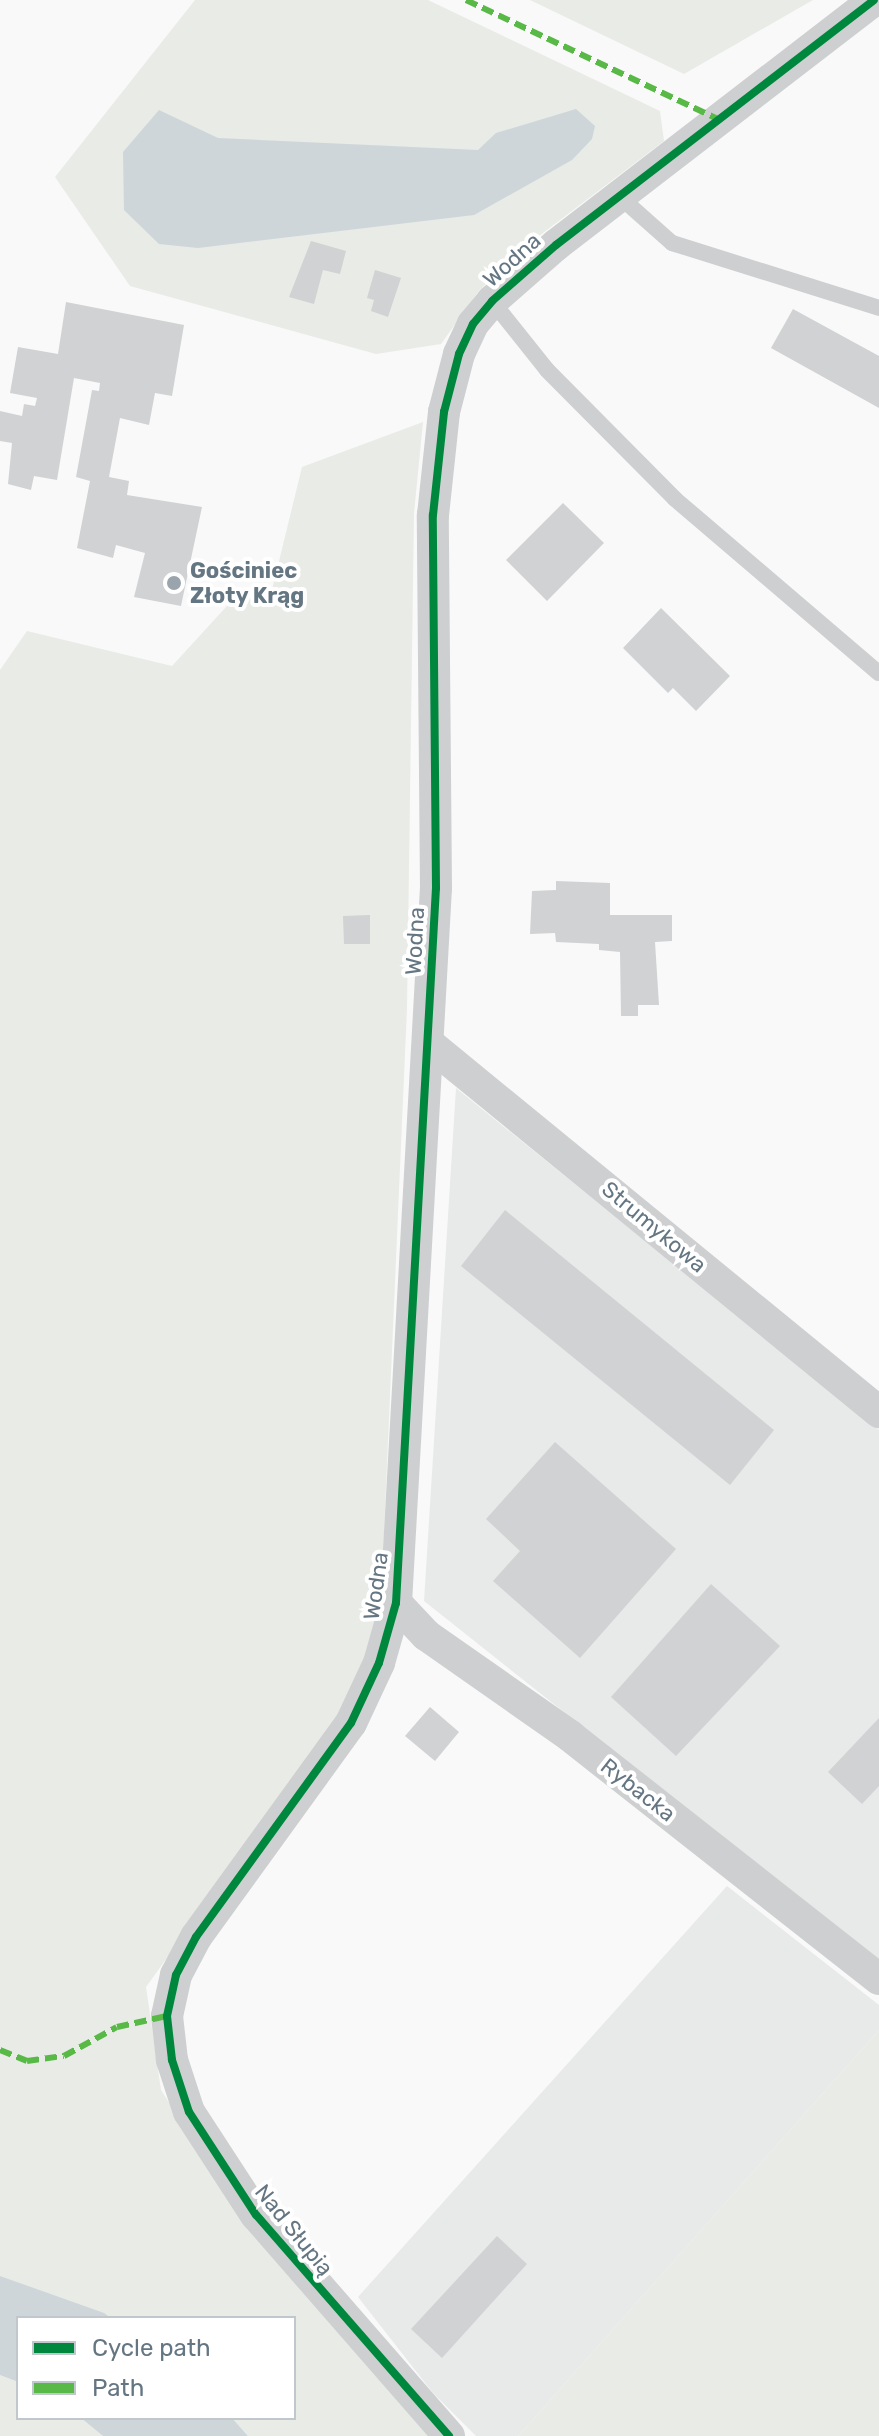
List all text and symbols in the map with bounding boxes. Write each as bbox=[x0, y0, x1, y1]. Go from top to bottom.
street label: Wodna bbox=[478, 227, 546, 293]
place label: Gościniec Złoty Krąg bbox=[190, 557, 305, 608]
marker: Gościniec Złoty Krąg bbox=[165, 574, 183, 592]
street label: Wodna bbox=[400, 906, 430, 976]
street label: Strumykowa bbox=[597, 1176, 711, 1278]
street label: Wodna bbox=[358, 1550, 394, 1622]
street label: Rybacka bbox=[596, 1753, 680, 1827]
street label: Nad Słupią bbox=[249, 2179, 339, 2281]
legend bbox=[16, 2316, 296, 2420]
text: Cycle path bbox=[92, 2334, 211, 2362]
text: Path bbox=[92, 2374, 144, 2402]

